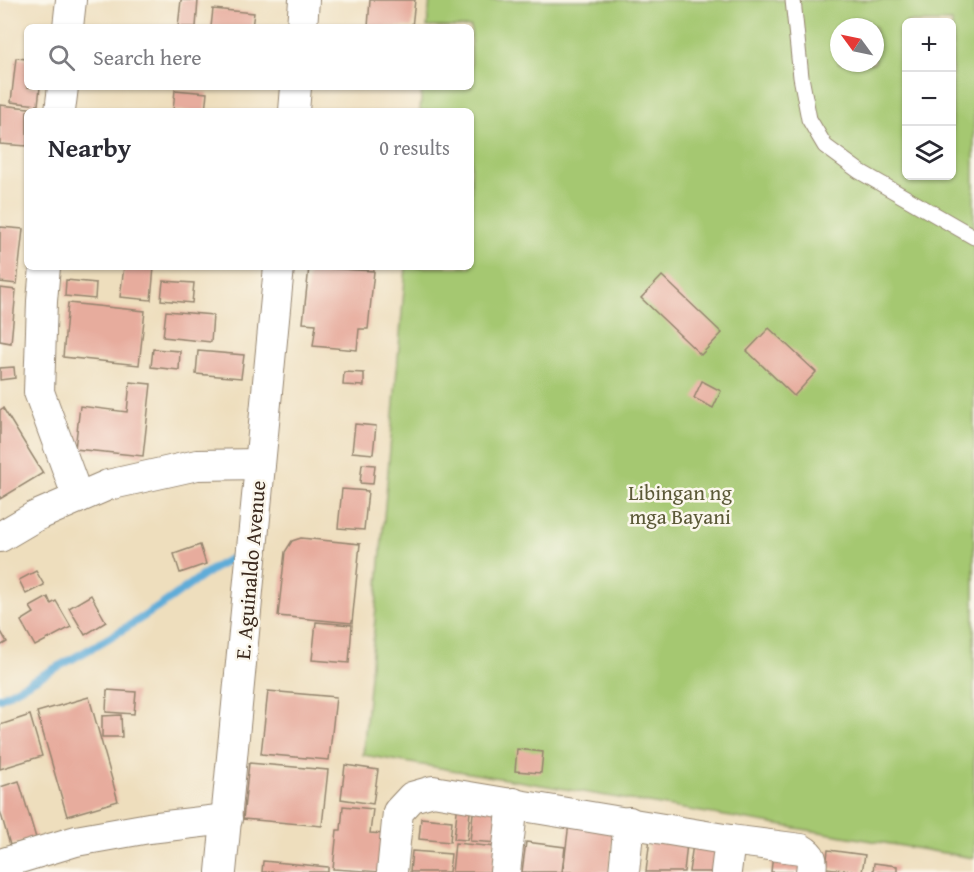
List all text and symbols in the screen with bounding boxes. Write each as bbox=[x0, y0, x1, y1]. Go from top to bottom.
north arrow bbox=[830, 18, 884, 72]
map controls bbox=[902, 18, 956, 180]
button: + bbox=[902, 18, 956, 72]
search box bbox=[24, 24, 474, 90]
icon: search bbox=[45, 41, 78, 74]
text: Search here bbox=[93, 41, 202, 73]
button: − bbox=[902, 72, 956, 126]
button: layers bbox=[902, 126, 956, 180]
text: Nearby bbox=[48, 128, 131, 167]
text: 0 results bbox=[379, 133, 450, 162]
park label: Libingan ng mga Bayani bbox=[628, 477, 732, 532]
street label: E. Aguinaldo Avenue bbox=[227, 479, 273, 661]

